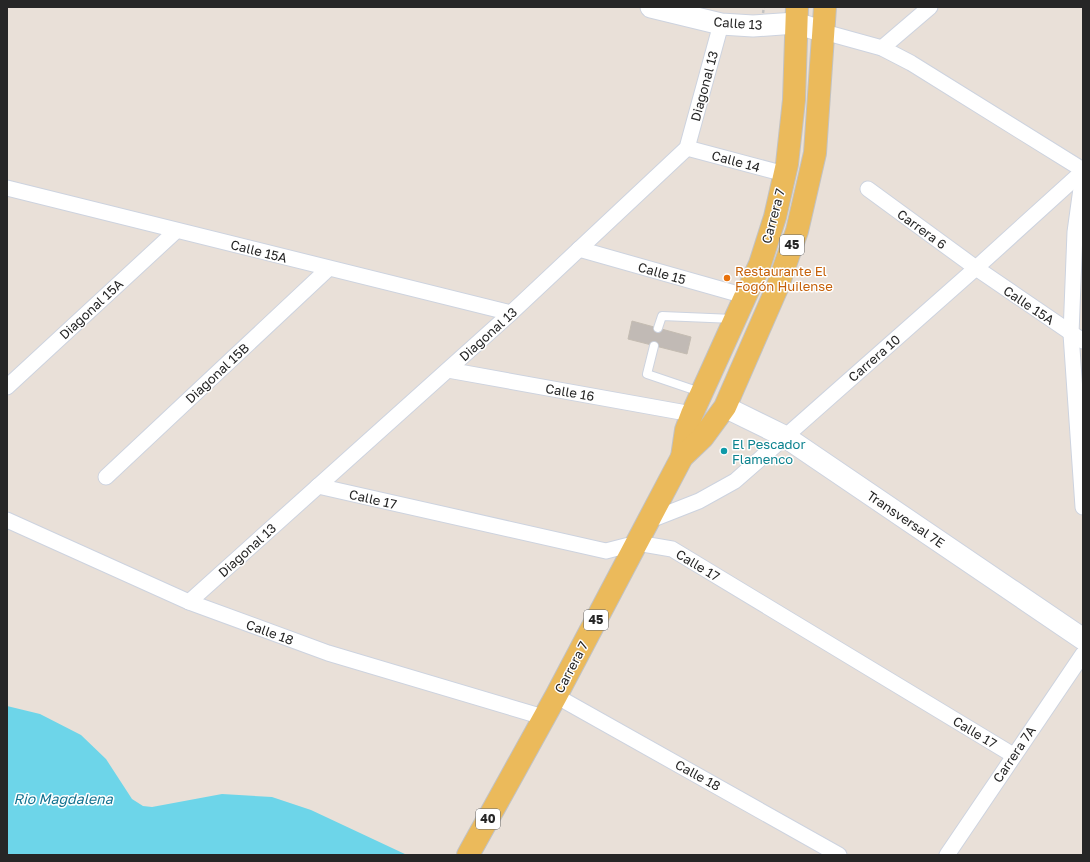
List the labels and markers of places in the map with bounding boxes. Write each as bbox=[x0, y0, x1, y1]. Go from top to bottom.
place label: Restaurante El Fogón Huilense bbox=[735, 263, 833, 294]
marker: Restaurante El Fogón Huilense bbox=[722, 273, 732, 283]
place label: El Pescador Flamenco bbox=[732, 436, 805, 467]
marker: El Pescador Flamenco bbox=[719, 446, 729, 456]

